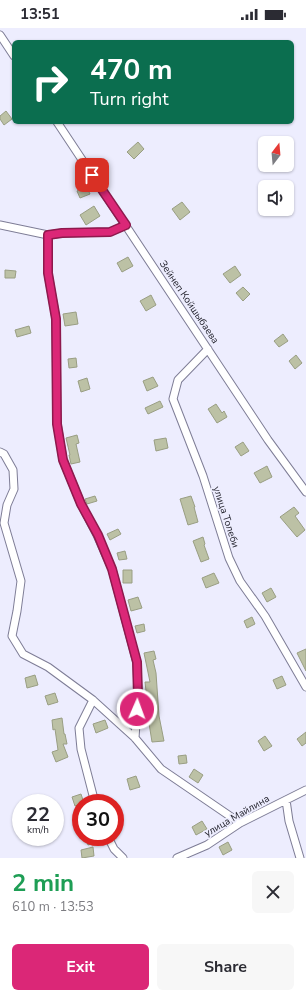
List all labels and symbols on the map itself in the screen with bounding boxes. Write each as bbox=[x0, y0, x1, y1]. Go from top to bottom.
north arrow bbox=[258, 136, 294, 172]
pin bbox=[75, 158, 109, 192]
street label: Зейнеп Койшыбаева bbox=[156, 258, 222, 346]
street label: улица Толеби bbox=[209, 484, 243, 550]
position arrow bbox=[116, 688, 158, 730]
street label: улица Майлина bbox=[202, 792, 272, 840]
speed limit sign: 30 bbox=[72, 794, 124, 846]

